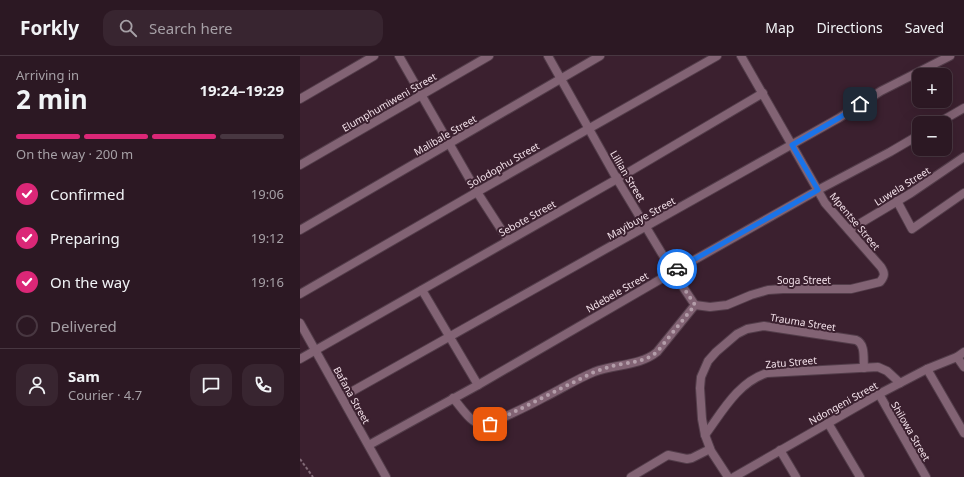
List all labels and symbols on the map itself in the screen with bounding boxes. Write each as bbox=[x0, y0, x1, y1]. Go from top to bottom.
street label: Elumphumiweni Street bbox=[339, 69, 439, 135]
pin bbox=[843, 87, 877, 121]
street label: Malibale Street bbox=[411, 111, 479, 159]
street label: Solodophu Street bbox=[464, 138, 542, 191]
street label: Lillian Street bbox=[607, 148, 649, 205]
street label: Luwela Street bbox=[871, 163, 933, 209]
street label: Mpentse Street bbox=[827, 189, 884, 253]
street label: Mayibuye Street bbox=[604, 193, 678, 243]
street label: Sebote Street bbox=[496, 196, 558, 239]
courier bbox=[657, 249, 697, 289]
street label: Ndebele Street bbox=[583, 268, 651, 316]
street label: Soga Street bbox=[777, 273, 831, 287]
street label: Trauma Street bbox=[769, 310, 837, 334]
street label: Zatu Street bbox=[765, 353, 818, 371]
street label: Bafana Street bbox=[330, 364, 374, 426]
street label: Ndongeni Street bbox=[806, 378, 880, 428]
street label: Shilowa Street bbox=[888, 399, 934, 464]
pin bbox=[473, 407, 507, 441]

